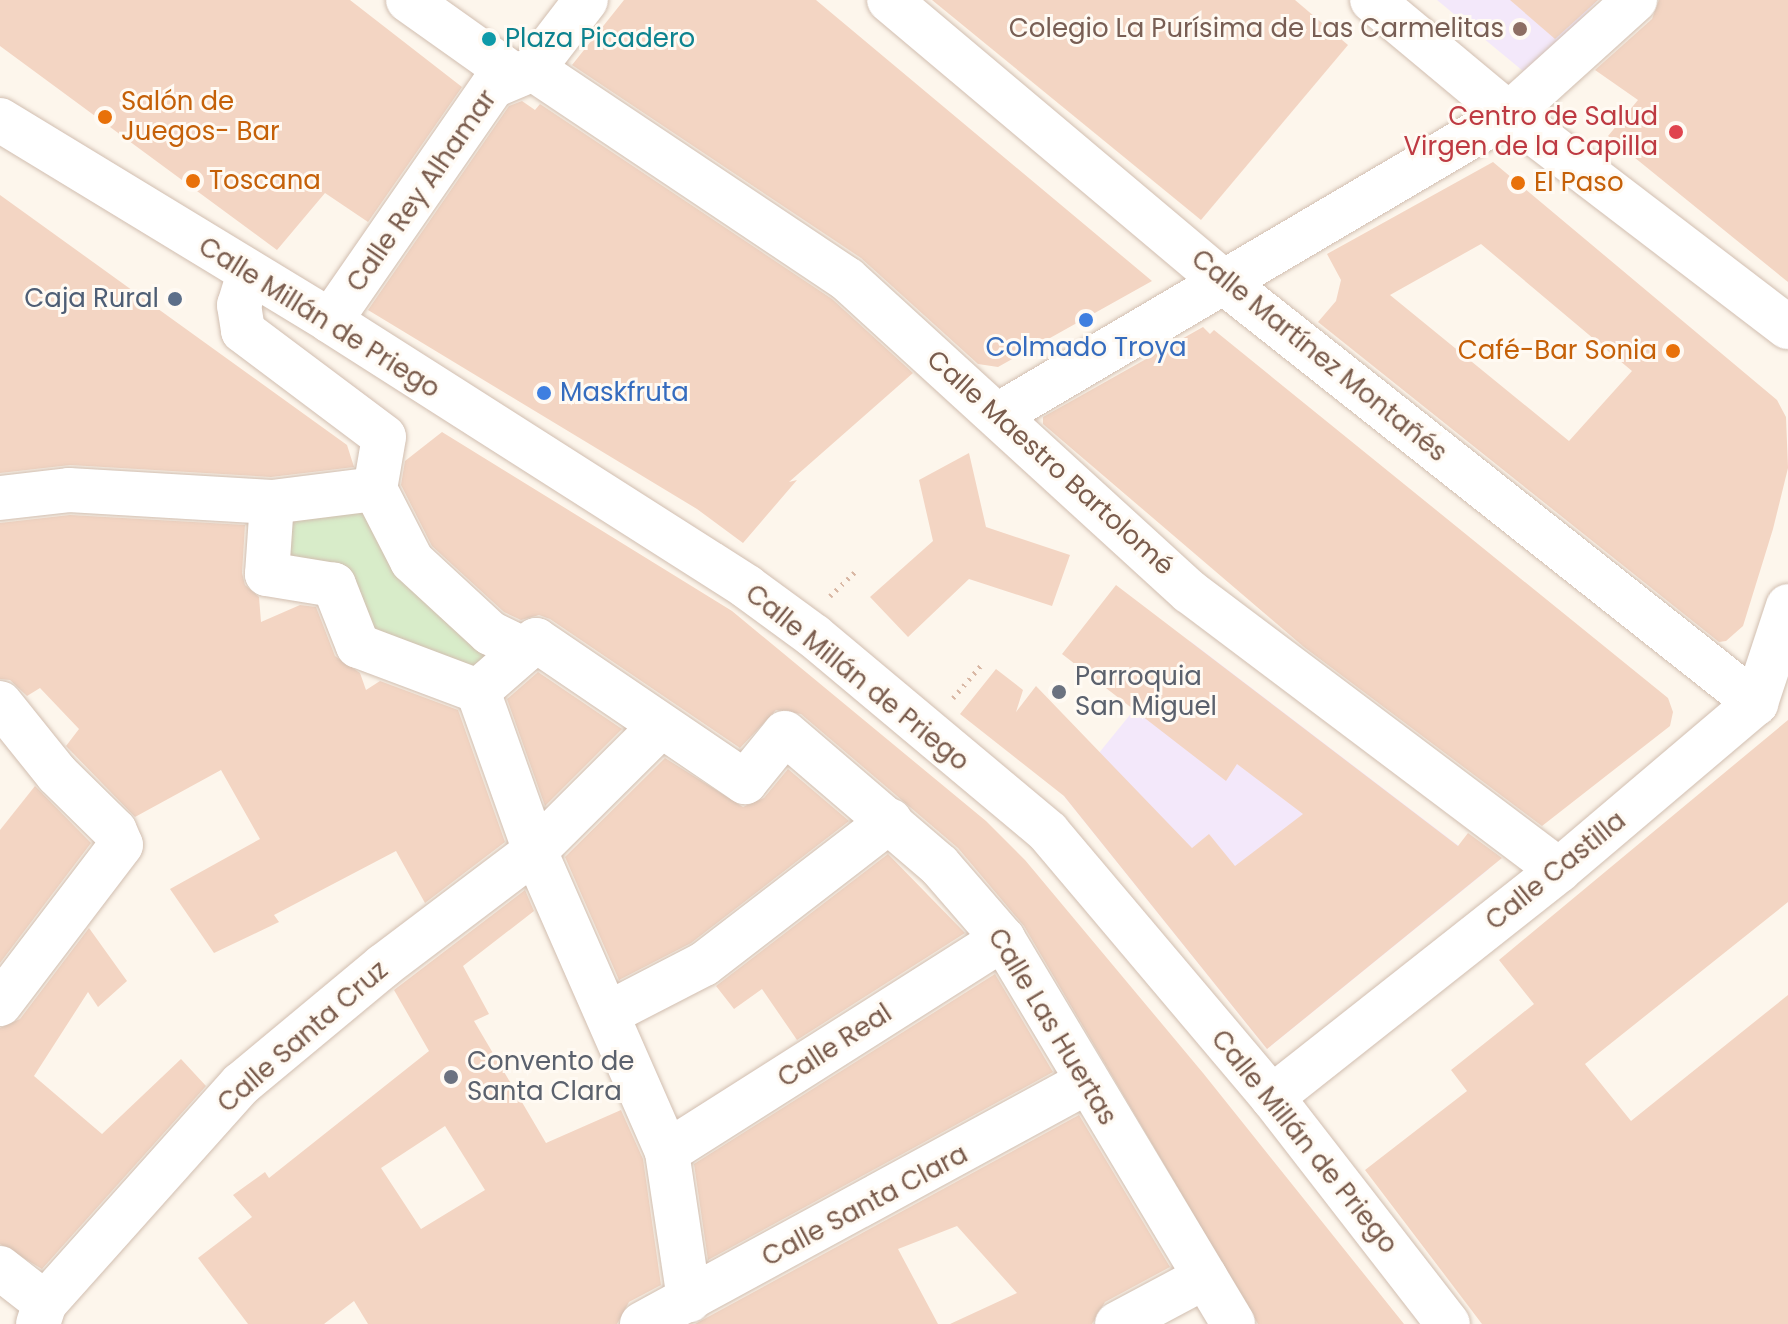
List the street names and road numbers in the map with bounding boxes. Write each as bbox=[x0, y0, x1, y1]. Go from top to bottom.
street label: Calle Rey Alhamar bbox=[341, 84, 503, 298]
street label: Calle Millán de Priego bbox=[193, 231, 445, 405]
street label: Calle Martínez Montañés bbox=[1185, 243, 1453, 469]
street label: Calle Maestro Bartolomé bbox=[920, 344, 1180, 582]
street label: Calle Millán de Priego bbox=[739, 578, 975, 778]
street label: Calle Castilla bbox=[1480, 805, 1632, 937]
street label: Calle Las Huertas bbox=[981, 923, 1123, 1131]
street label: Calle Santa Cruz bbox=[212, 955, 394, 1119]
street label: Calle Real bbox=[772, 998, 898, 1094]
street label: Calle Millán de Priego bbox=[1204, 1024, 1404, 1260]
street label: Calle Santa Clara bbox=[757, 1139, 973, 1273]

